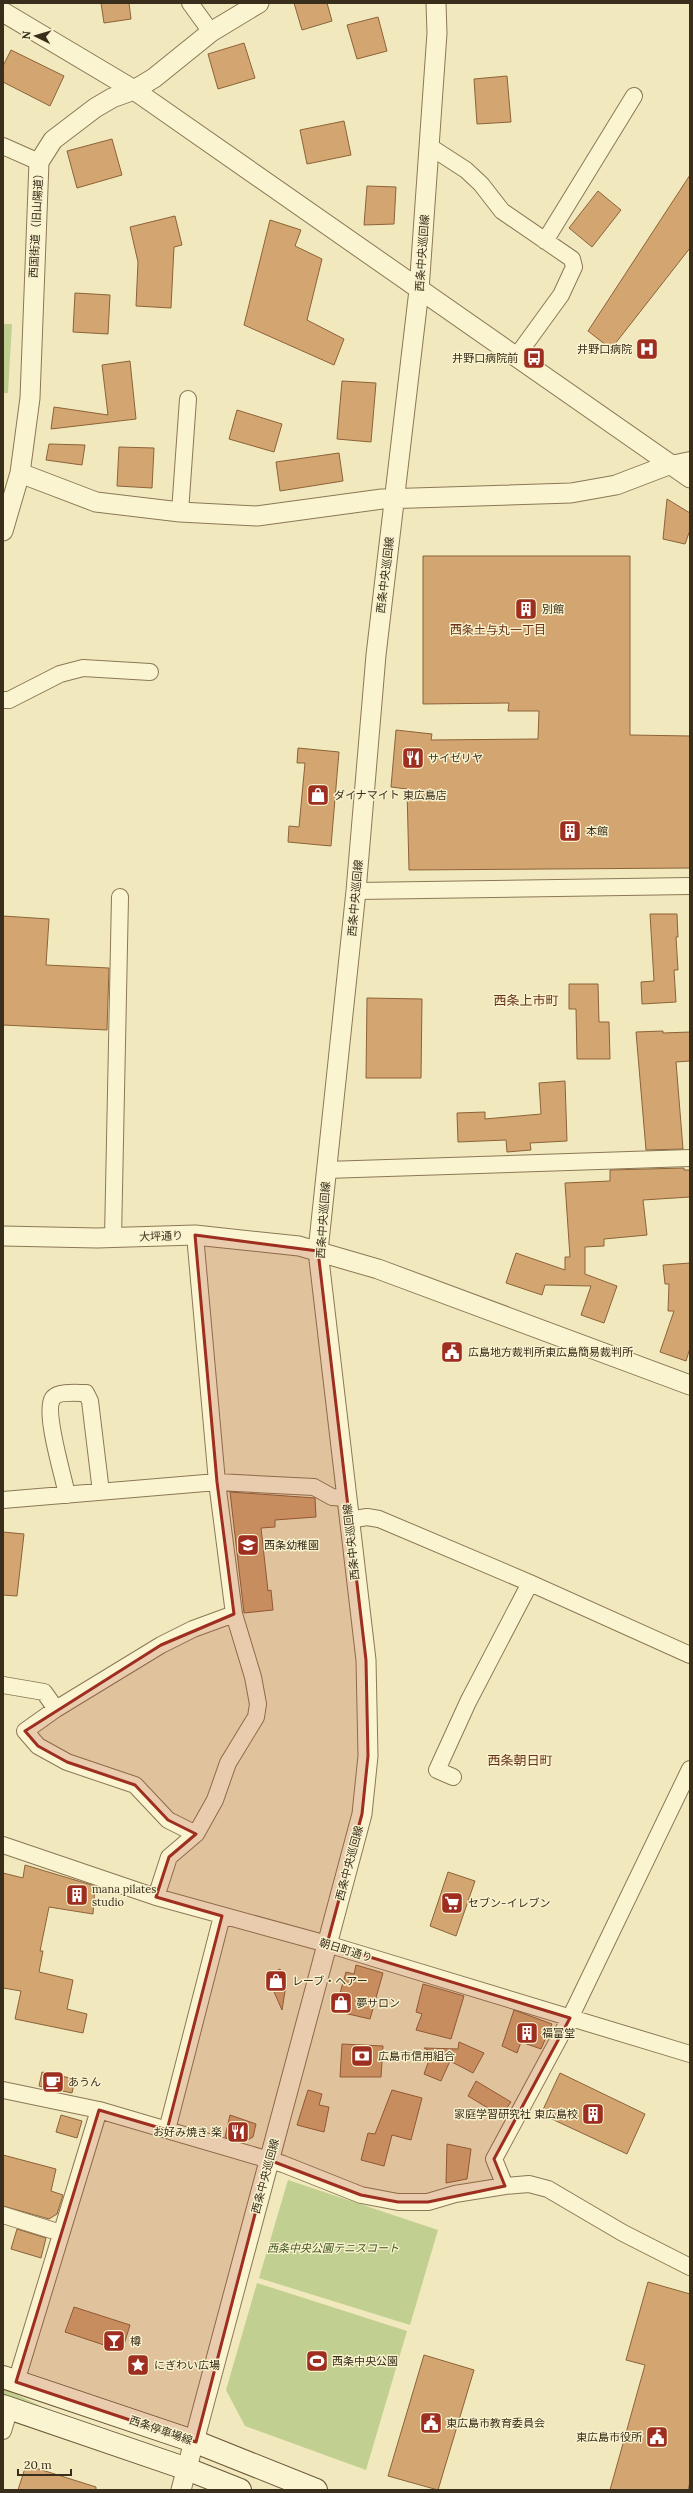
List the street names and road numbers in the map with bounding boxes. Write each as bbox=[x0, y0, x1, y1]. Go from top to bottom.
street label: 西国街道（旧山陽道） bbox=[26, 168, 46, 278]
street label: 西条中央巡回線 bbox=[412, 214, 432, 292]
street label: 西条中央巡回線 bbox=[373, 536, 397, 614]
street label: 西条中央巡回線 bbox=[345, 859, 365, 937]
street label: 西条中央巡回線 bbox=[313, 1181, 333, 1259]
street label: 大坪通り bbox=[139, 1228, 183, 1244]
street label: 西条中央巡回線 bbox=[340, 1503, 362, 1581]
street label: 西条中央巡回線 bbox=[332, 1824, 366, 1902]
street label: 朝日町通り bbox=[318, 1935, 374, 1965]
street label: 西条中央巡回線 bbox=[248, 2137, 282, 2215]
street label: 西条停車場線 bbox=[128, 2413, 194, 2447]

